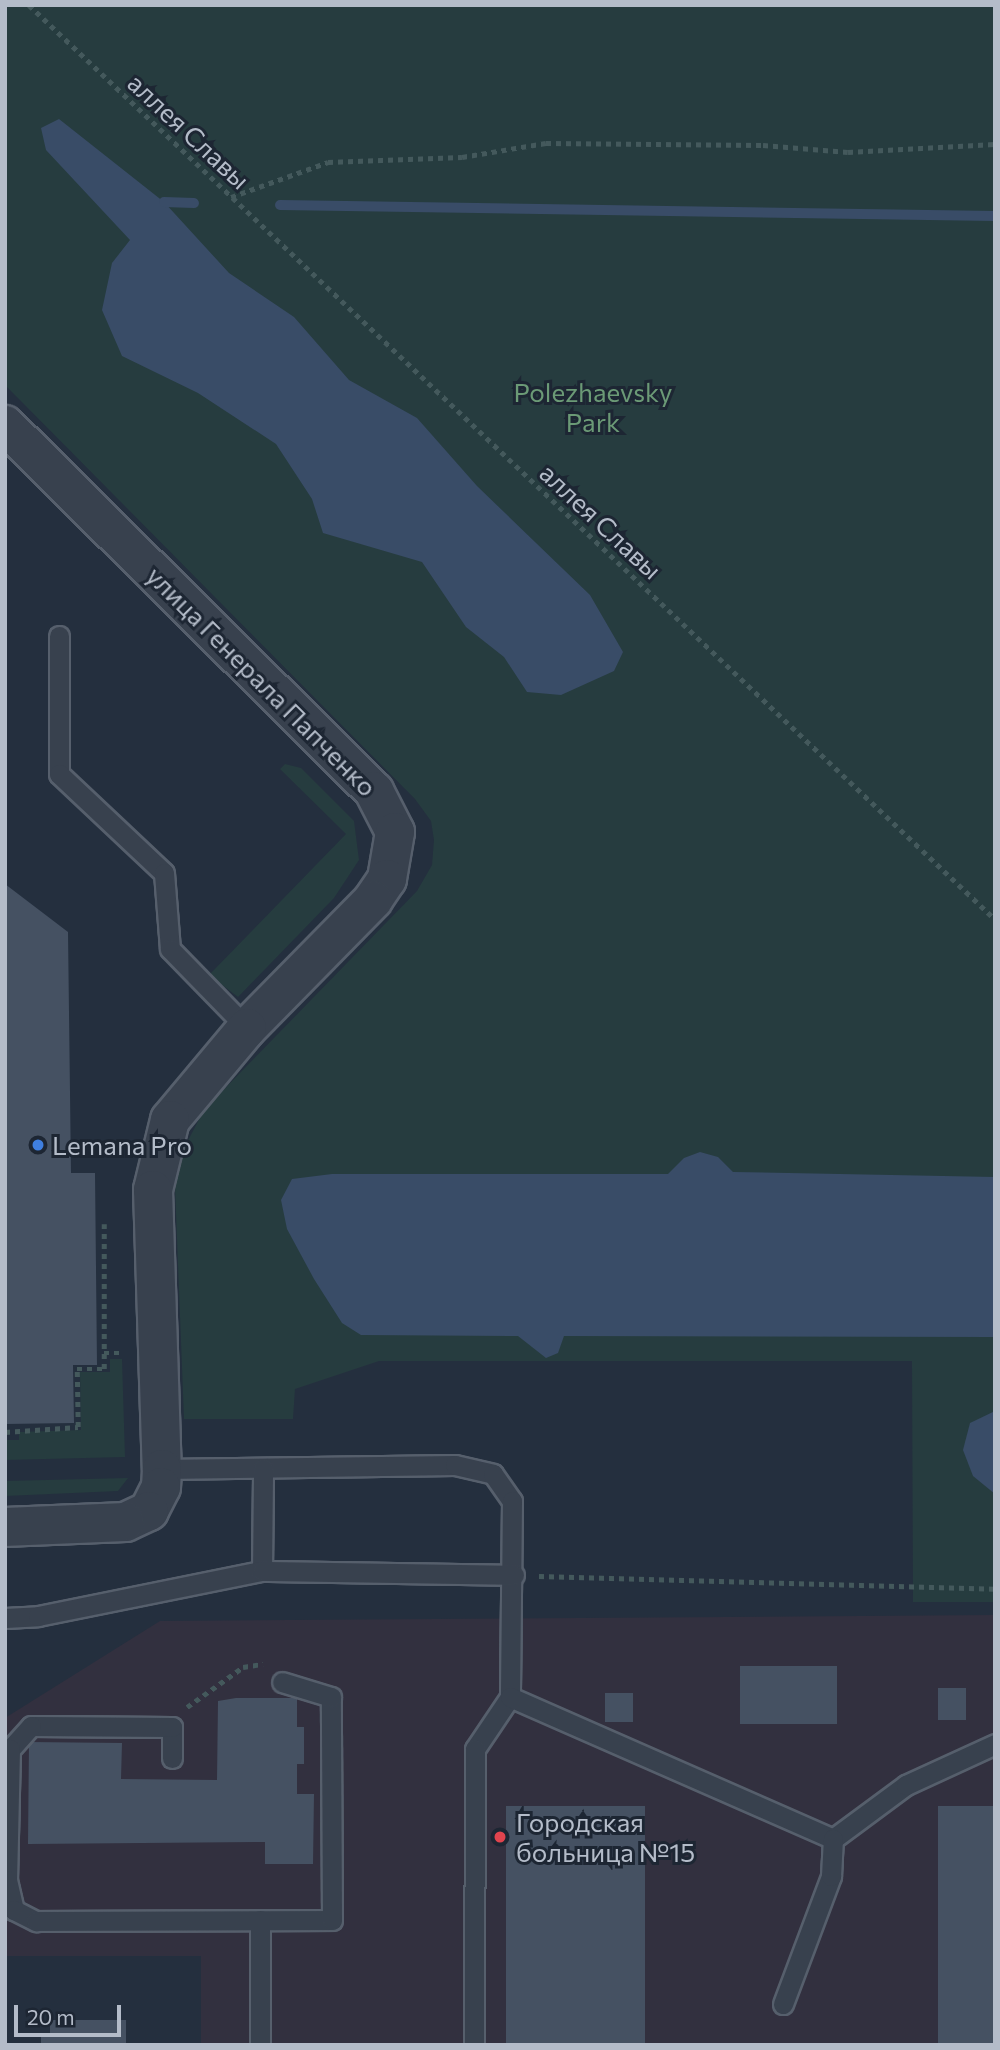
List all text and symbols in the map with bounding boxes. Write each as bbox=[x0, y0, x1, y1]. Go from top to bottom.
street label: аллея Славы bbox=[122, 67, 256, 195]
park label: Polezhaevsky Park bbox=[513, 376, 673, 438]
street label: аллея Славы bbox=[534, 457, 668, 585]
street label: улица Генерала Папченко bbox=[141, 560, 383, 802]
place label: Lemana Pro bbox=[52, 1129, 192, 1161]
marker: Lemana Pro bbox=[30, 1137, 46, 1153]
place label: Городская больница №15 bbox=[516, 1806, 695, 1868]
marker: Городская больница №15 bbox=[490, 1827, 510, 1847]
scale bar bbox=[18, 1990, 124, 2034]
text: 20 m bbox=[27, 2004, 75, 2029]

